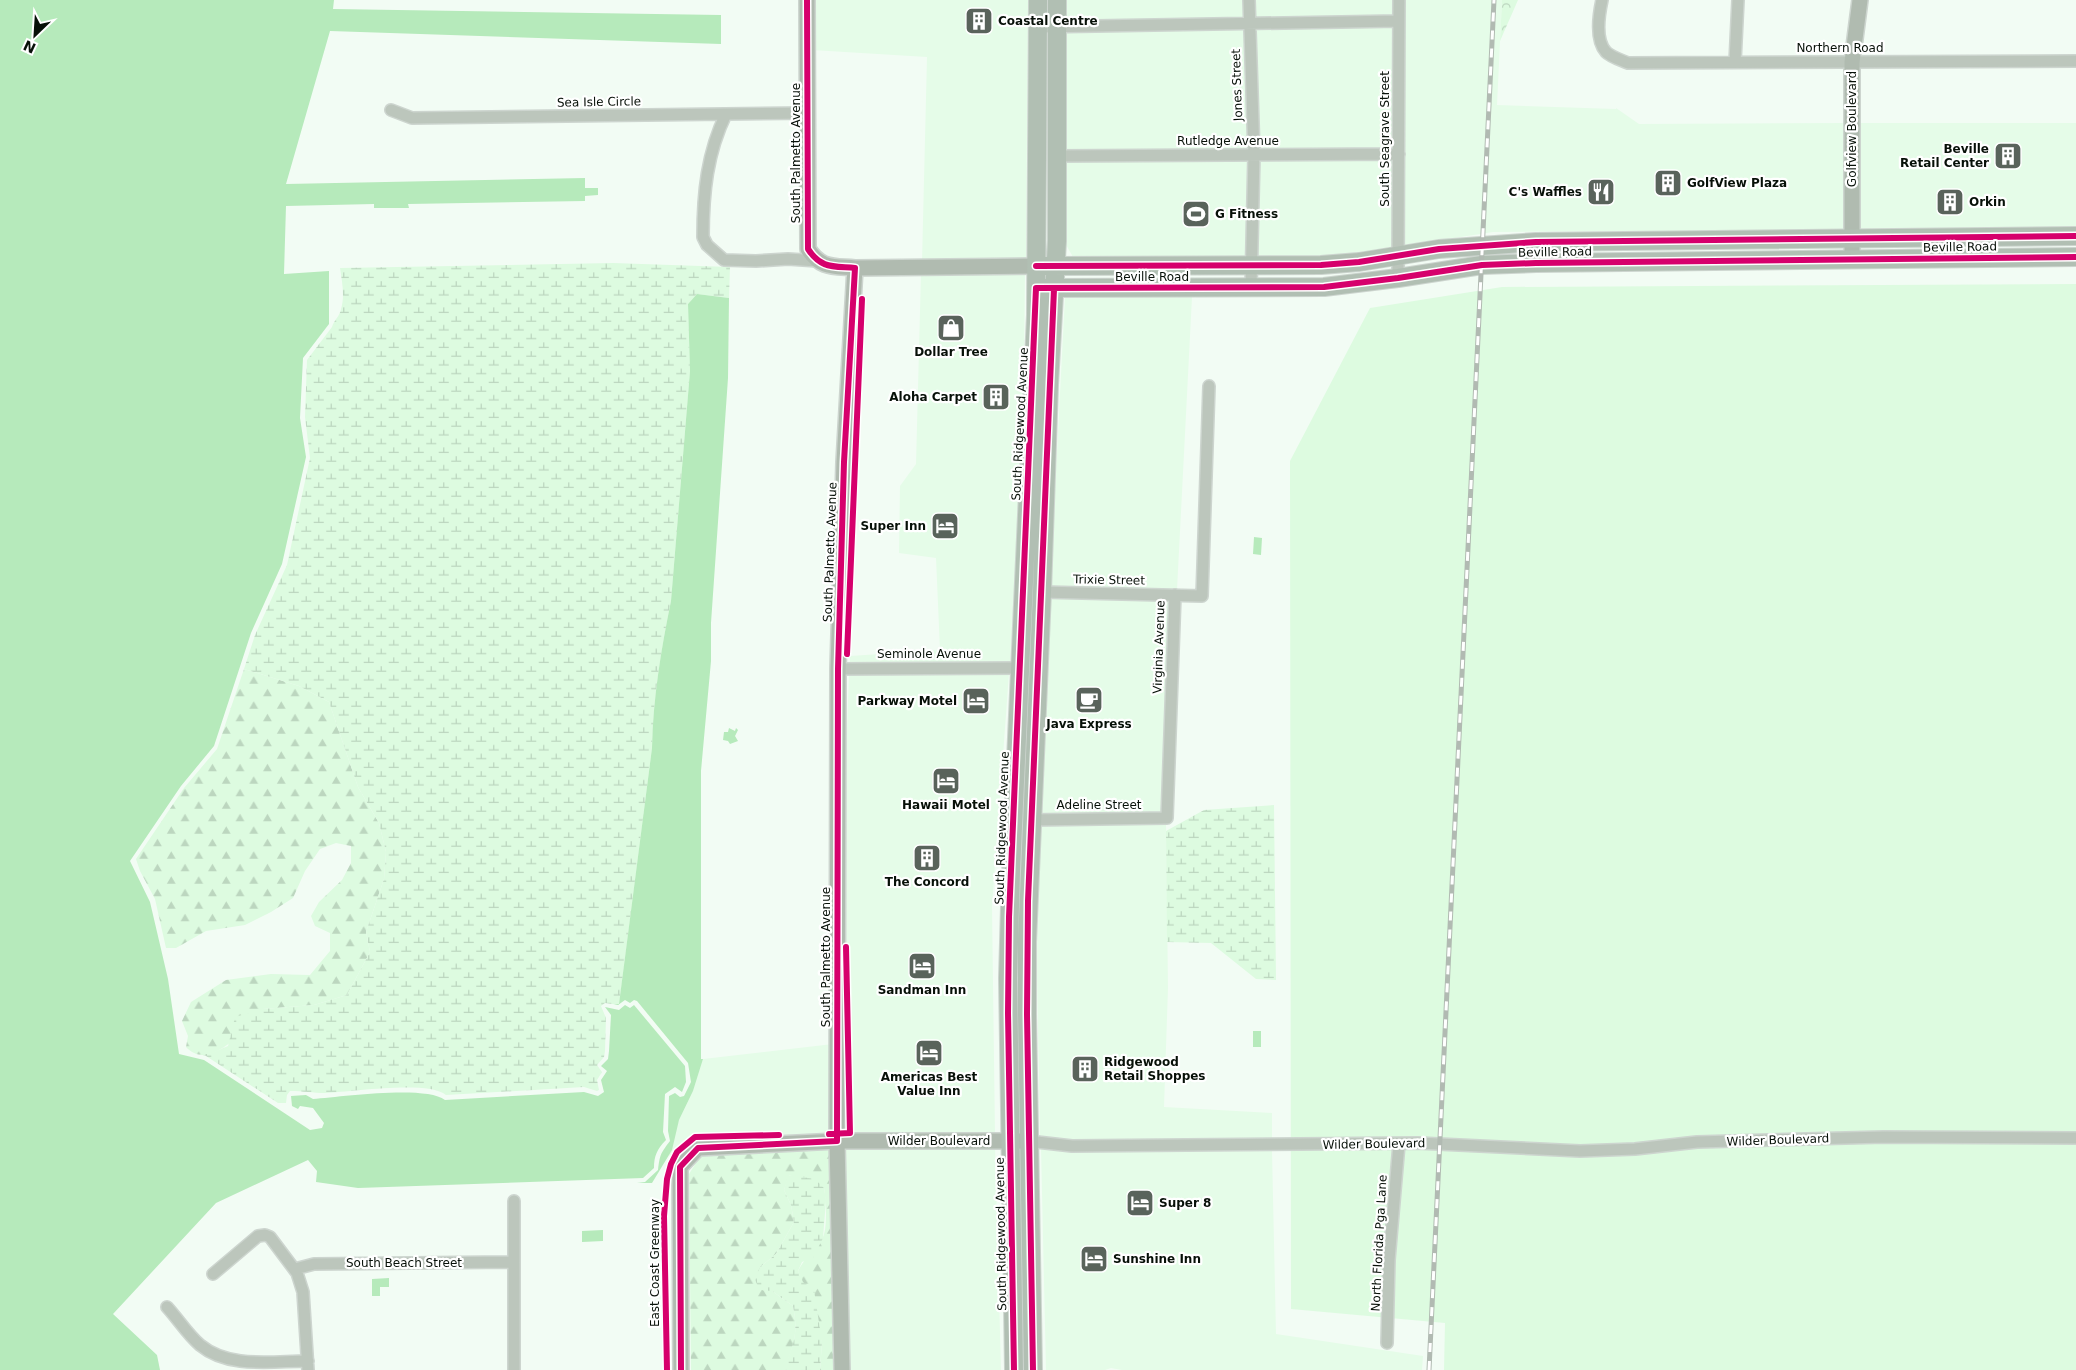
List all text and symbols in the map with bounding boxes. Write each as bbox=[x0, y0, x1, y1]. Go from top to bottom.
building icon: Coastal Centre bbox=[964, 6, 994, 36]
north arrow bbox=[10, 10, 60, 60]
place label: Coastal Centre bbox=[998, 14, 1098, 28]
text: N bbox=[21, 37, 38, 57]
street label: Northern Road bbox=[1796, 41, 1884, 55]
street label: Jones Street bbox=[1229, 48, 1245, 122]
street label: South Seagrave Street bbox=[1378, 71, 1392, 207]
street label: Golfview Boulevard bbox=[1845, 71, 1859, 187]
street label: South Palmetto Avenue bbox=[789, 83, 803, 223]
street label: Sea Isle Circle bbox=[557, 94, 641, 110]
street label: Rutledge Avenue bbox=[1177, 134, 1279, 148]
building icon: Beville Retail Center bbox=[1993, 141, 2023, 171]
place label: Beville Retail Center bbox=[1900, 142, 1989, 170]
building icon: GolfView Plaza bbox=[1653, 168, 1683, 198]
place label: GolfView Plaza bbox=[1687, 176, 1787, 190]
restaurant icon: C's Waffles bbox=[1586, 177, 1616, 207]
place label: C's Waffles bbox=[1509, 185, 1582, 199]
building icon: Orkin bbox=[1935, 187, 1965, 217]
place label: Orkin bbox=[1969, 195, 2006, 209]
sports icon: G Fitness bbox=[1181, 199, 1211, 229]
place label: G Fitness bbox=[1215, 207, 1278, 221]
street label: Beville Road bbox=[1923, 239, 1997, 255]
street label: Beville Road bbox=[1518, 244, 1592, 260]
street label: Beville Road bbox=[1115, 270, 1189, 284]
shop icon: Dollar Tree bbox=[936, 313, 966, 343]
place label: Dollar Tree bbox=[914, 345, 988, 359]
street label: South Ridgewood Avenue bbox=[1009, 347, 1031, 501]
building icon: Aloha Carpet bbox=[981, 382, 1011, 412]
place label: Aloha Carpet bbox=[889, 390, 977, 404]
street label: South Palmetto Avenue bbox=[821, 482, 839, 622]
hotel icon: Super Inn bbox=[930, 511, 960, 541]
place label: Super Inn bbox=[860, 519, 926, 533]
street label: Trixie Street bbox=[1072, 572, 1145, 588]
street label: Virginia Avenue bbox=[1150, 600, 1168, 694]
street label: Seminole Avenue bbox=[877, 647, 981, 661]
cafe icon: Java Express bbox=[1074, 685, 1104, 715]
hotel icon: Parkway Motel bbox=[961, 686, 991, 716]
place label: Parkway Motel bbox=[858, 694, 957, 708]
place label: Java Express bbox=[1045, 717, 1132, 731]
street label: South Ridgewood Avenue bbox=[992, 751, 1012, 905]
hotel icon: Hawaii Motel bbox=[931, 766, 961, 796]
place label: Hawaii Motel bbox=[902, 798, 990, 812]
street label: Adeline Street bbox=[1057, 798, 1142, 812]
building icon: The Concord bbox=[912, 843, 942, 873]
place label: The Concord bbox=[885, 875, 969, 889]
street label: South Palmetto Avenue bbox=[819, 887, 833, 1027]
hotel icon: Sandman Inn bbox=[907, 951, 937, 981]
place label: Sandman Inn bbox=[878, 983, 966, 997]
hotel icon: Americas Best Value Inn bbox=[914, 1038, 944, 1068]
building icon: Ridgewood Retail Shoppes bbox=[1070, 1054, 1100, 1084]
place label: Ridgewood Retail Shoppes bbox=[1104, 1055, 1206, 1083]
place label: Americas Best Value Inn bbox=[881, 1070, 978, 1098]
street label: Wilder Boulevard bbox=[1726, 1131, 1830, 1149]
street label: Wilder Boulevard bbox=[888, 1134, 990, 1148]
street label: Wilder Boulevard bbox=[1323, 1136, 1425, 1152]
street label: South Ridgewood Avenue bbox=[993, 1157, 1009, 1311]
street label: North Florida Pga Lane bbox=[1368, 1174, 1390, 1312]
hotel icon: Super 8 bbox=[1125, 1188, 1155, 1218]
place label: Super 8 bbox=[1159, 1196, 1211, 1210]
street label: East Coast Greenway bbox=[648, 1199, 662, 1327]
hotel icon: Sunshine Inn bbox=[1079, 1244, 1109, 1274]
place label: Sunshine Inn bbox=[1113, 1252, 1201, 1266]
street label: South Beach Street bbox=[346, 1256, 462, 1270]

